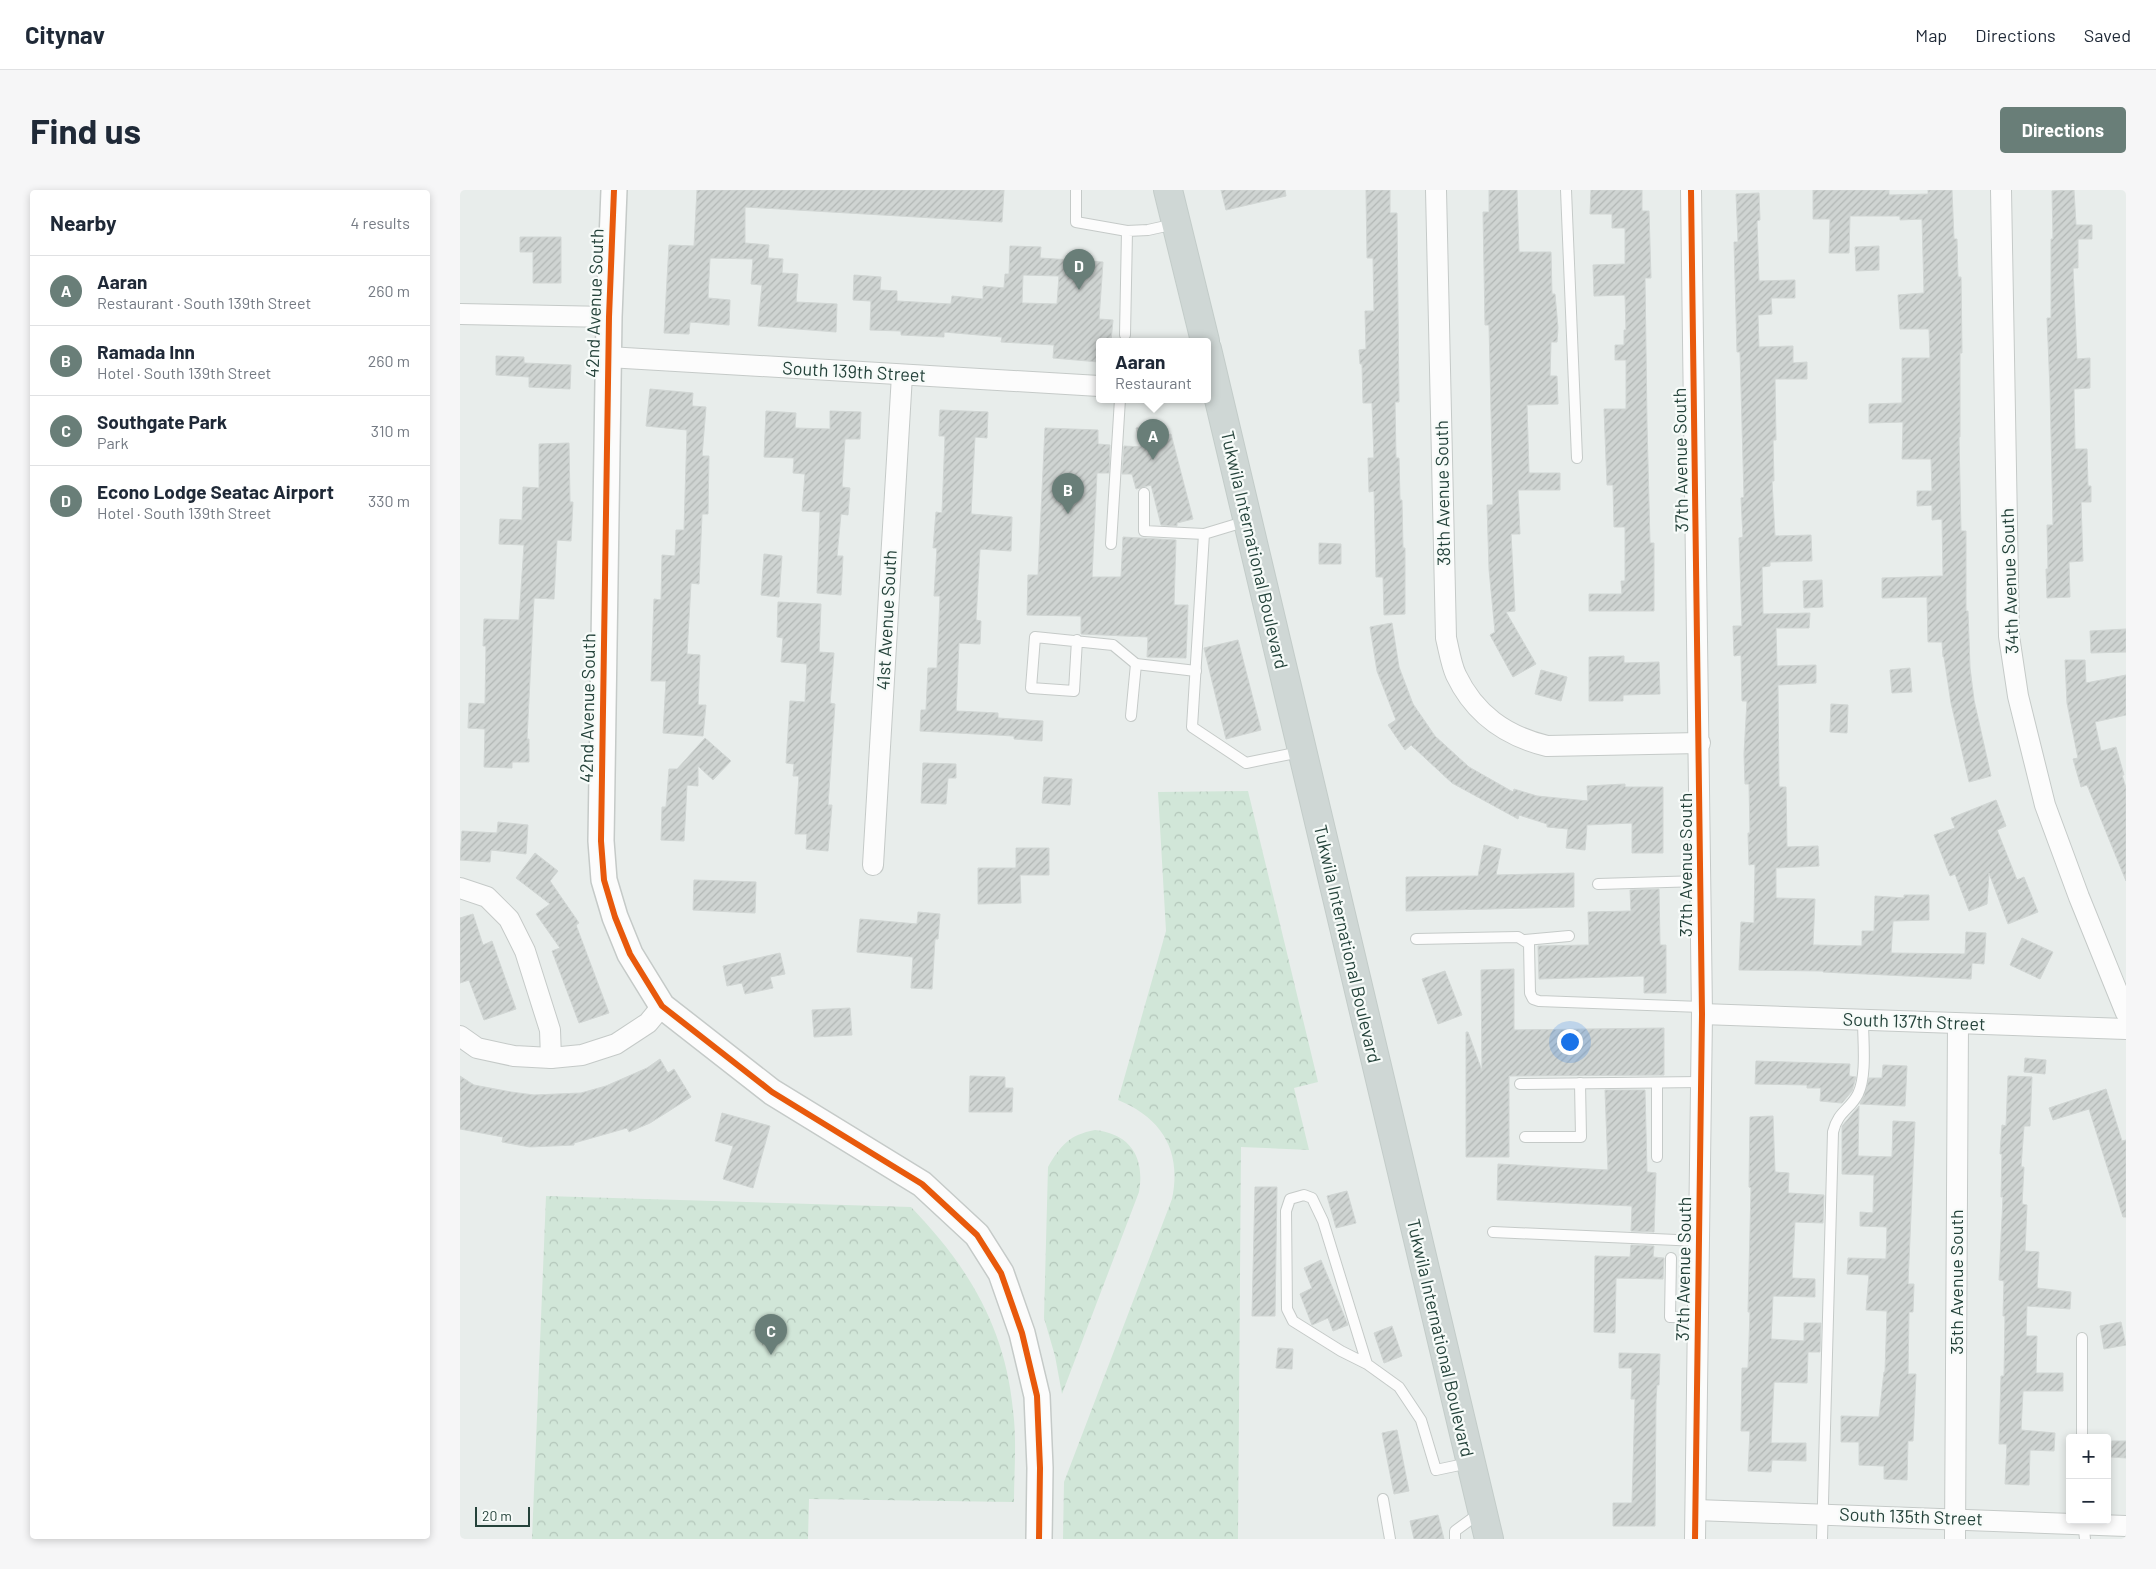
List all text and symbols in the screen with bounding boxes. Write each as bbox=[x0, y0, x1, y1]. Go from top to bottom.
text: Citynav bbox=[25, 20, 105, 49]
text: Map bbox=[1915, 24, 1947, 46]
text: Directions bbox=[1975, 24, 2056, 46]
text: Saved bbox=[2084, 24, 2131, 46]
button: Directions bbox=[2000, 107, 2126, 153]
text: Find us bbox=[30, 109, 141, 151]
text: Nearby bbox=[50, 210, 116, 235]
text: 4 results bbox=[350, 213, 410, 232]
street label: 42nd Avenue South bbox=[580, 228, 608, 378]
pin: D bbox=[1063, 249, 1095, 290]
text: Aaran bbox=[97, 270, 147, 293]
text: A bbox=[61, 281, 71, 300]
text: 260 m bbox=[368, 281, 410, 300]
text: Restaurant · South 139th Street bbox=[97, 293, 311, 312]
popup bbox=[1096, 338, 1211, 403]
text: Ramada Inn bbox=[97, 340, 195, 363]
text: Aaran bbox=[1115, 350, 1165, 373]
text: B bbox=[61, 351, 71, 370]
text: 260 m bbox=[368, 351, 410, 370]
street label: South 139th Street bbox=[782, 356, 926, 386]
text: Hotel · South 139th Street bbox=[97, 363, 271, 382]
text: Restaurant bbox=[1115, 373, 1192, 392]
street label: 37th Avenue South bbox=[1668, 388, 1692, 533]
text: Southgate Park bbox=[97, 410, 227, 433]
pin: A bbox=[1137, 419, 1169, 460]
street label: 38th Avenue South bbox=[1430, 420, 1454, 566]
text: C bbox=[61, 421, 71, 440]
text: 310 m bbox=[371, 421, 410, 440]
street label: Tukwila International Boulevard bbox=[1217, 428, 1293, 671]
text: Park bbox=[97, 433, 128, 452]
pin: B bbox=[1052, 473, 1084, 514]
text: Econo Lodge Seatac Airport bbox=[97, 480, 334, 503]
text: D bbox=[61, 491, 71, 510]
text: 330 m bbox=[368, 491, 410, 510]
text: Hotel · South 139th Street bbox=[97, 503, 271, 522]
street label: 34th Avenue South bbox=[1995, 508, 2023, 654]
street label: 41st Avenue South bbox=[871, 549, 901, 691]
street label: 42nd Avenue South bbox=[575, 633, 599, 783]
street label: 37th Avenue South bbox=[1674, 793, 1696, 937]
street label: Tukwila International Boulevard bbox=[1310, 822, 1386, 1065]
street label: South 137th Street bbox=[1842, 1008, 1986, 1034]
your location bbox=[1557, 1029, 1583, 1055]
street label: 37th Avenue South bbox=[1671, 1196, 1695, 1341]
street label: 35th Avenue South bbox=[1945, 1209, 1967, 1355]
street label: Tukwila International Boulevard bbox=[1403, 1216, 1479, 1459]
pin: C bbox=[755, 1314, 787, 1355]
map controls bbox=[2066, 1434, 2111, 1524]
button: + bbox=[2066, 1434, 2111, 1479]
button: − bbox=[2066, 1479, 2111, 1524]
street label: South 135th Street bbox=[1839, 1503, 1983, 1530]
scale bar bbox=[475, 1504, 530, 1527]
text: 20 m bbox=[482, 1507, 512, 1524]

